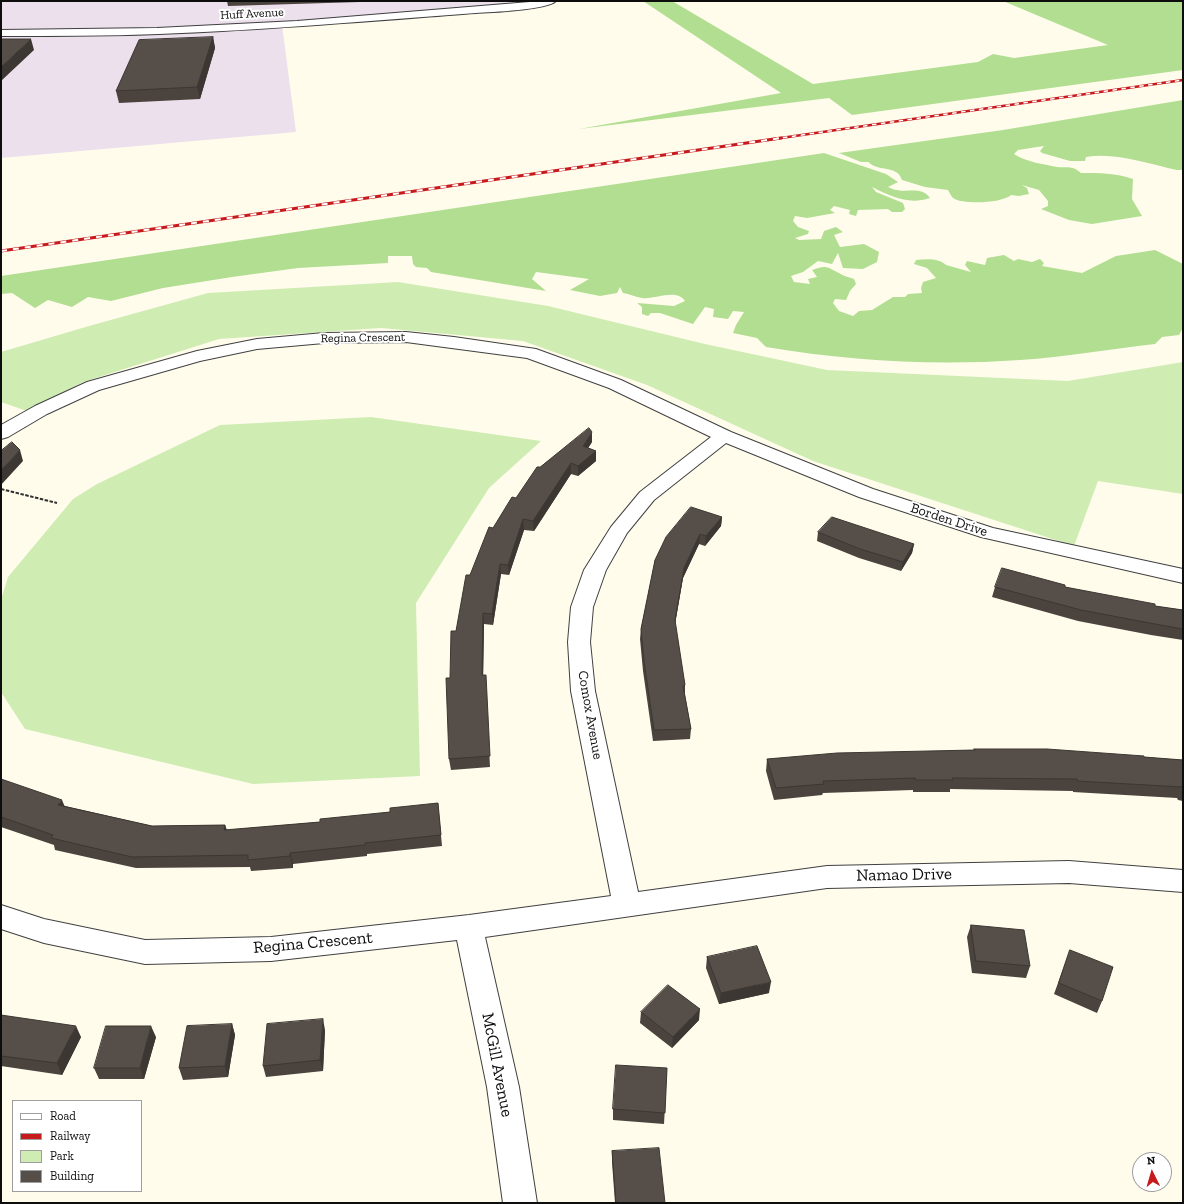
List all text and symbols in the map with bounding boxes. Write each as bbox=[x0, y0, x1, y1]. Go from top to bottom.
street label: Huff Avenue bbox=[220, 5, 284, 23]
street label: Regina Crescent bbox=[321, 330, 405, 346]
street label: Borden Drive bbox=[908, 500, 990, 540]
street label: Comox Avenue bbox=[574, 669, 606, 761]
street label: Namao Drive bbox=[856, 864, 952, 886]
street label: Regina Crescent bbox=[253, 928, 373, 958]
street label: McGill Avenue bbox=[477, 1011, 517, 1119]
legend bbox=[12, 1100, 142, 1192]
text: Road bbox=[50, 1109, 76, 1123]
text: Railway bbox=[50, 1129, 91, 1143]
text: Park bbox=[50, 1149, 74, 1163]
north arrow bbox=[1132, 1152, 1172, 1192]
text: N bbox=[1146, 1154, 1156, 1167]
text: Building bbox=[50, 1169, 94, 1183]

